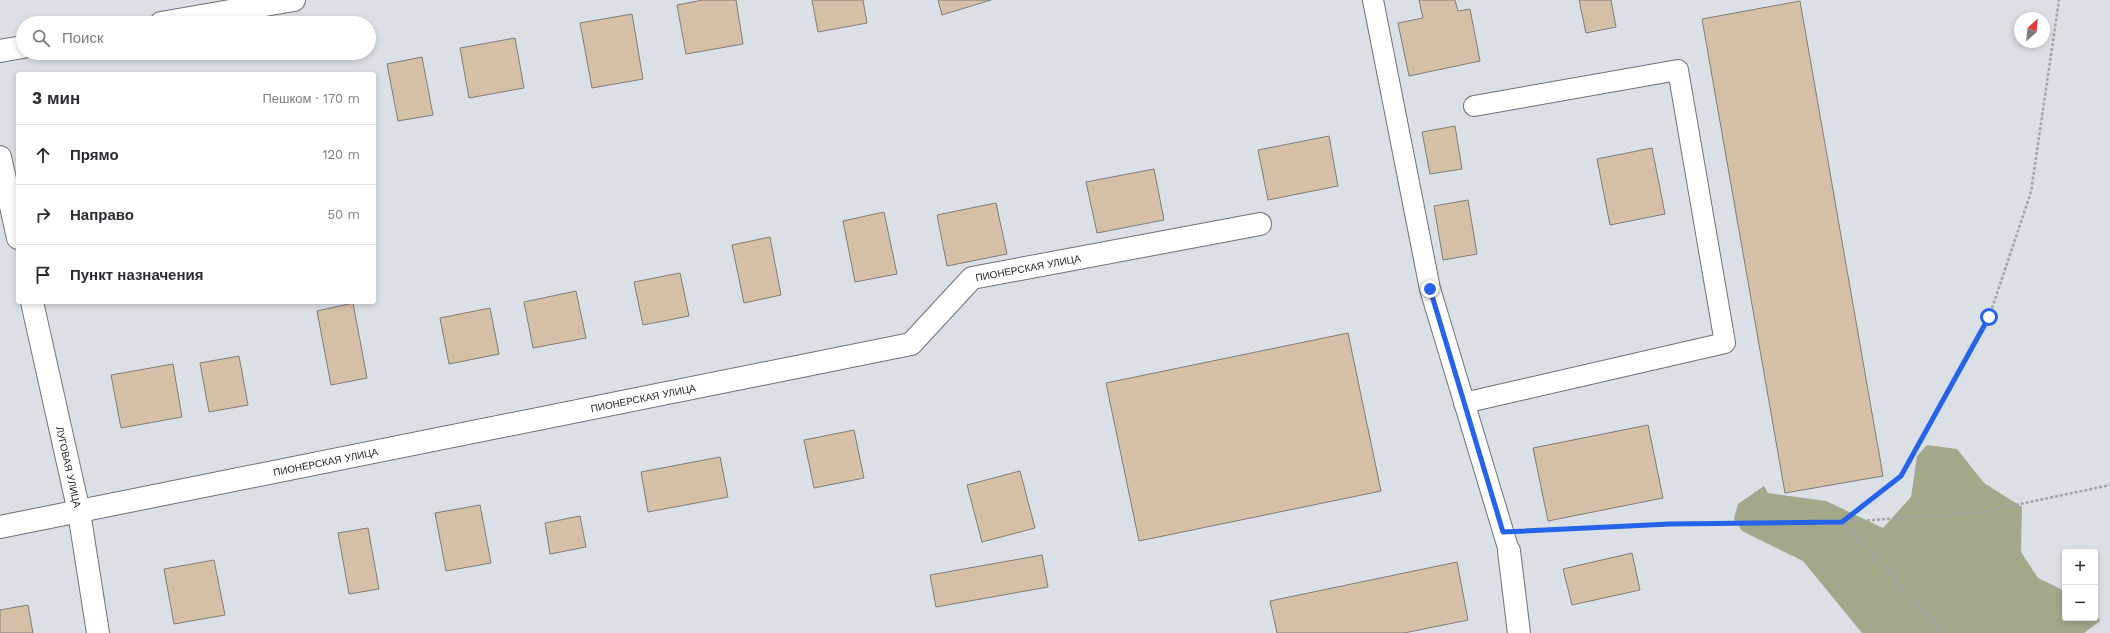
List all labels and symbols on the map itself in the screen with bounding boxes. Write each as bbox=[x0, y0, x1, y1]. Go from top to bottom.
north arrow bbox=[2014, 12, 2050, 48]
street label: ПИОНЕРСКАЯ УЛИЦА bbox=[974, 252, 1082, 283]
route end bbox=[1421, 280, 1439, 298]
route start bbox=[1980, 308, 1998, 326]
street label: ПИОНЕРСКАЯ УЛИЦА bbox=[590, 382, 697, 414]
street label: ЛУГОВАЯ УЛИЦА bbox=[54, 425, 83, 509]
street label: ПИОНЕРСКАЯ УЛИЦА bbox=[272, 446, 379, 478]

